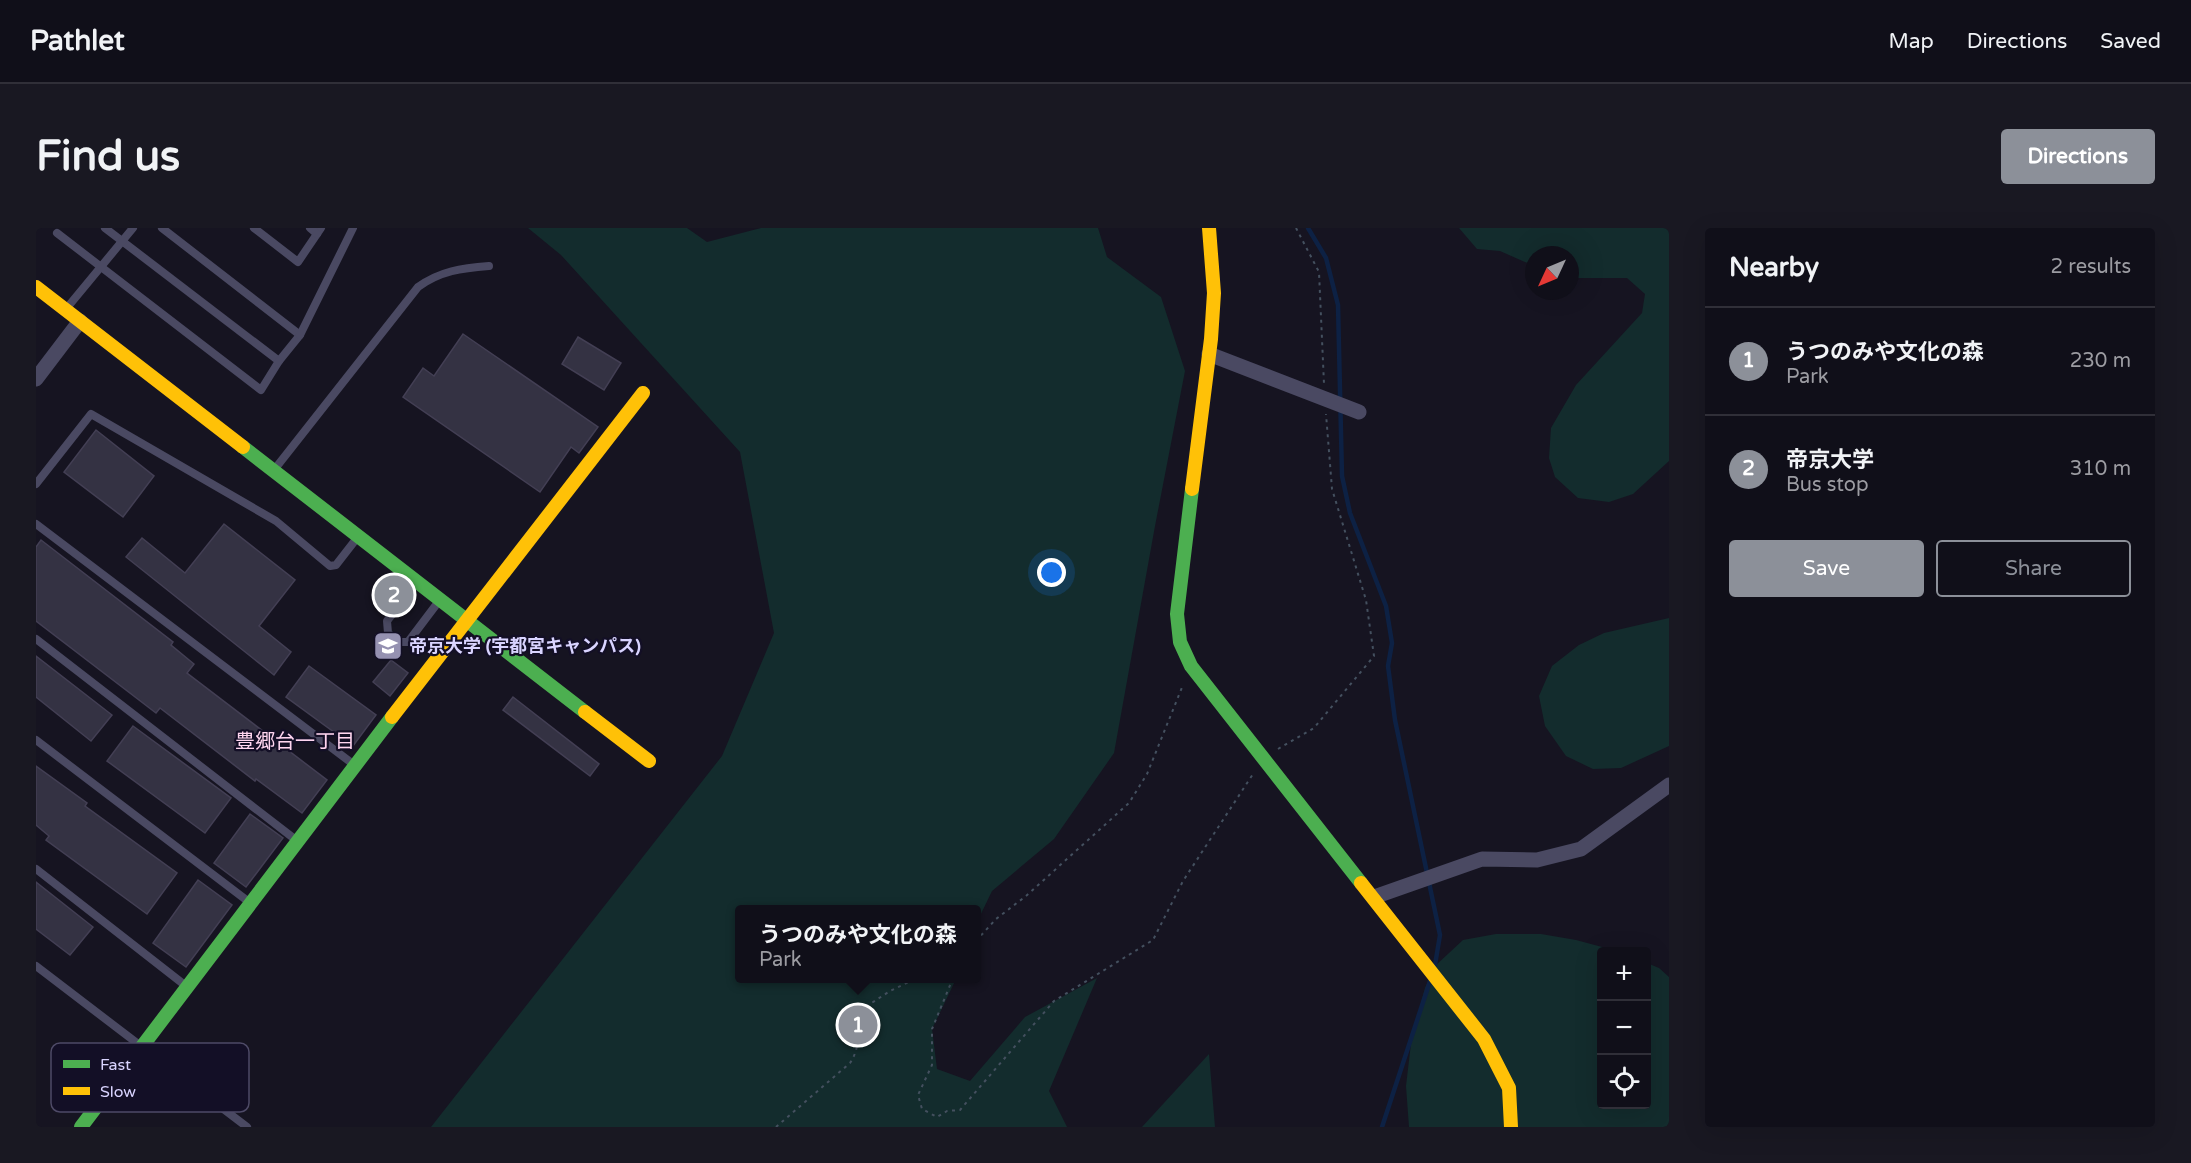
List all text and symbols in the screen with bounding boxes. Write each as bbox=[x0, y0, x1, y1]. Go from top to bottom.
text: Pathlet bbox=[30, 24, 125, 58]
text: Map bbox=[1888, 29, 1934, 54]
text: Directions bbox=[1967, 29, 2067, 54]
text: Saved bbox=[2100, 29, 2161, 54]
button: Directions bbox=[2001, 129, 2155, 184]
text: Find us bbox=[36, 131, 180, 182]
north arrow bbox=[1525, 246, 1579, 300]
text: Nearby bbox=[1729, 252, 1819, 283]
text: 2 results bbox=[2051, 255, 2131, 279]
text: うつのみや文化の森 bbox=[1786, 339, 1984, 365]
text: 1 bbox=[1742, 349, 1755, 373]
text: 230 m bbox=[2070, 349, 2131, 373]
text: Park bbox=[1786, 365, 1829, 389]
text: 帝京大学 bbox=[1786, 447, 1874, 473]
text: 2 bbox=[1742, 457, 1755, 481]
text: 310 m bbox=[2070, 457, 2131, 481]
text: Bus stop bbox=[1786, 473, 1869, 497]
button: Save bbox=[1729, 540, 1924, 597]
button: Share bbox=[1936, 540, 2131, 597]
your location bbox=[1037, 558, 1066, 587]
pin: 2 bbox=[374, 572, 414, 617]
school or university icon: 帝京大学 (宇都宮キャンパス) bbox=[372, 630, 404, 662]
place label: 帝京大学 (宇都宮キャンパス) bbox=[409, 635, 641, 657]
district label: 豊郷台一丁目 bbox=[235, 730, 355, 754]
popup bbox=[735, 905, 981, 983]
text: うつのみや文化の森 bbox=[759, 922, 957, 948]
map controls bbox=[1597, 947, 1651, 1109]
button: + bbox=[1597, 947, 1651, 1001]
text: Park bbox=[759, 948, 802, 972]
button: − bbox=[1597, 1001, 1651, 1055]
pin: 1 bbox=[838, 1002, 878, 1048]
legend bbox=[51, 1043, 249, 1112]
text: Fast bbox=[100, 1055, 131, 1075]
button: locate bbox=[1597, 1055, 1651, 1109]
text: Slow bbox=[100, 1082, 136, 1102]

